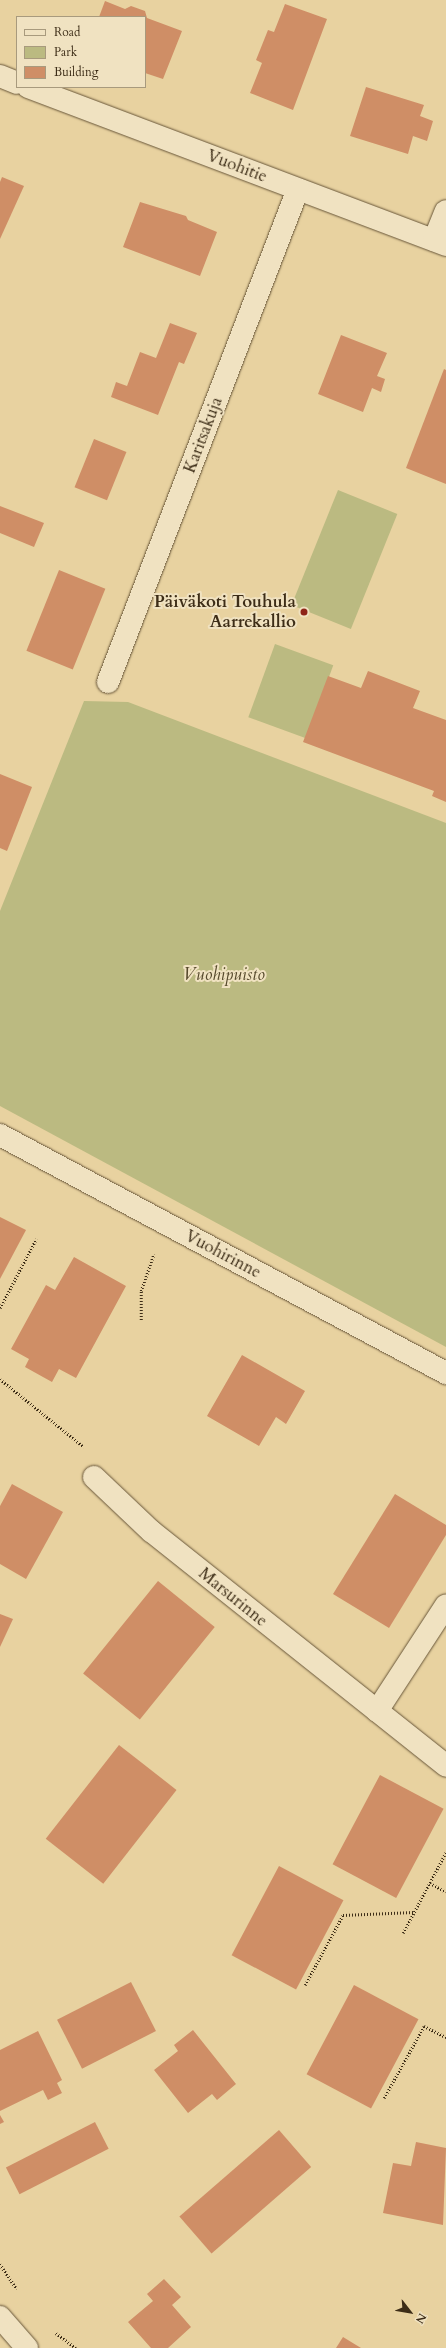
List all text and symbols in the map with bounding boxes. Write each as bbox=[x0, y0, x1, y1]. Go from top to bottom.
legend bbox=[16, 16, 146, 88]
text: Road bbox=[54, 24, 80, 40]
text: Park bbox=[54, 44, 77, 60]
text: Building bbox=[54, 64, 98, 80]
street label: Vuohitie bbox=[204, 145, 270, 187]
street label: Karitsakuja bbox=[179, 394, 227, 476]
place label: Päiväkoti Touhula Aarrekallio bbox=[154, 592, 296, 632]
marker: Päiväkoti Touhula Aarrekallio bbox=[299, 607, 309, 617]
park label: Vuohipuisto bbox=[183, 965, 265, 985]
street label: Vuohirinne bbox=[182, 1225, 264, 1283]
street label: Marsurinne bbox=[194, 1563, 272, 1631]
north arrow bbox=[390, 2292, 430, 2332]
text: N bbox=[412, 2310, 430, 2326]

